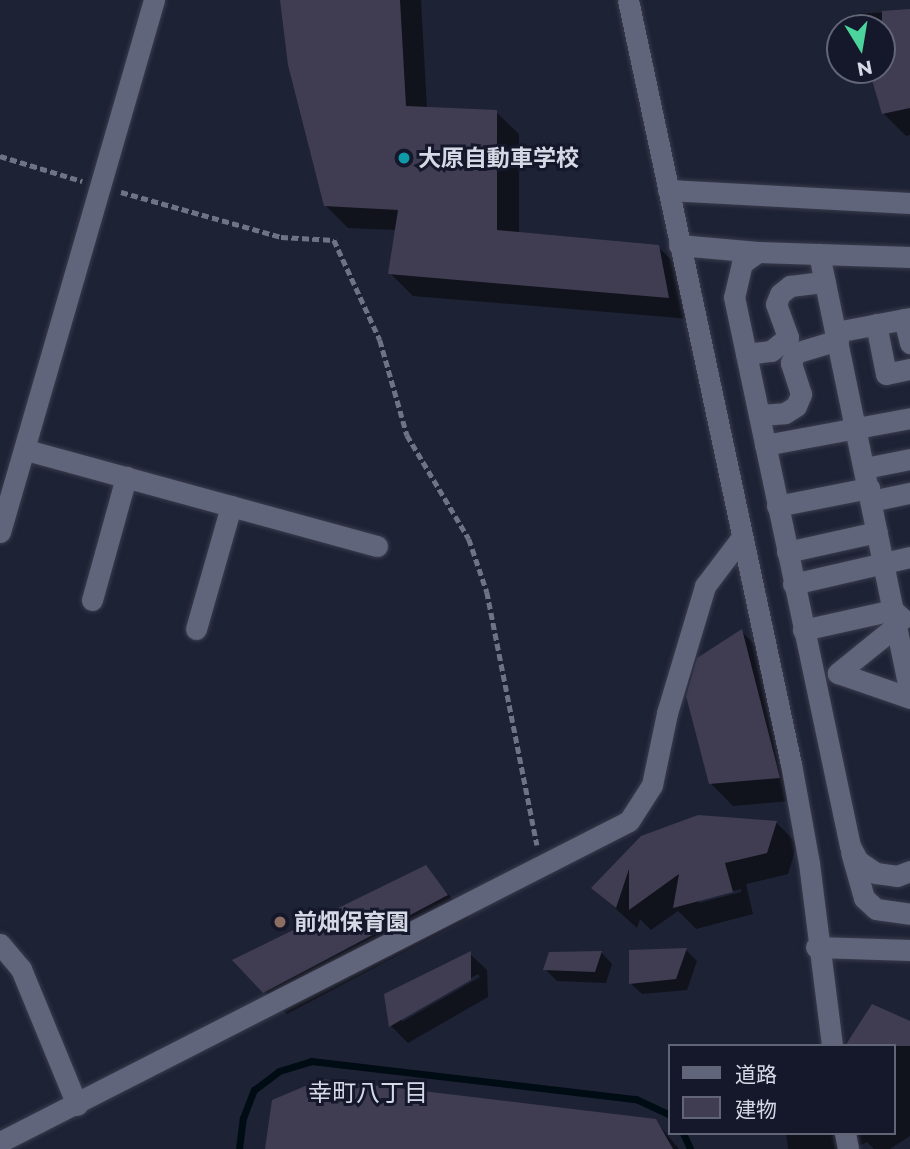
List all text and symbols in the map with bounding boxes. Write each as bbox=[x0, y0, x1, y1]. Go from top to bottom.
north arrow bbox=[826, 14, 896, 84]
text: N bbox=[855, 55, 874, 81]
place label: 大原自動車学校 bbox=[418, 144, 579, 172]
marker: 大原自動車学校 bbox=[396, 150, 412, 166]
place label: 前畑保育園 bbox=[294, 908, 409, 936]
marker: 前畑保育園 bbox=[272, 914, 288, 930]
legend bbox=[668, 1044, 896, 1135]
text: 道路 bbox=[735, 1062, 777, 1087]
district label: 幸町八丁目 bbox=[308, 1079, 428, 1107]
text: 建物 bbox=[735, 1097, 777, 1122]

